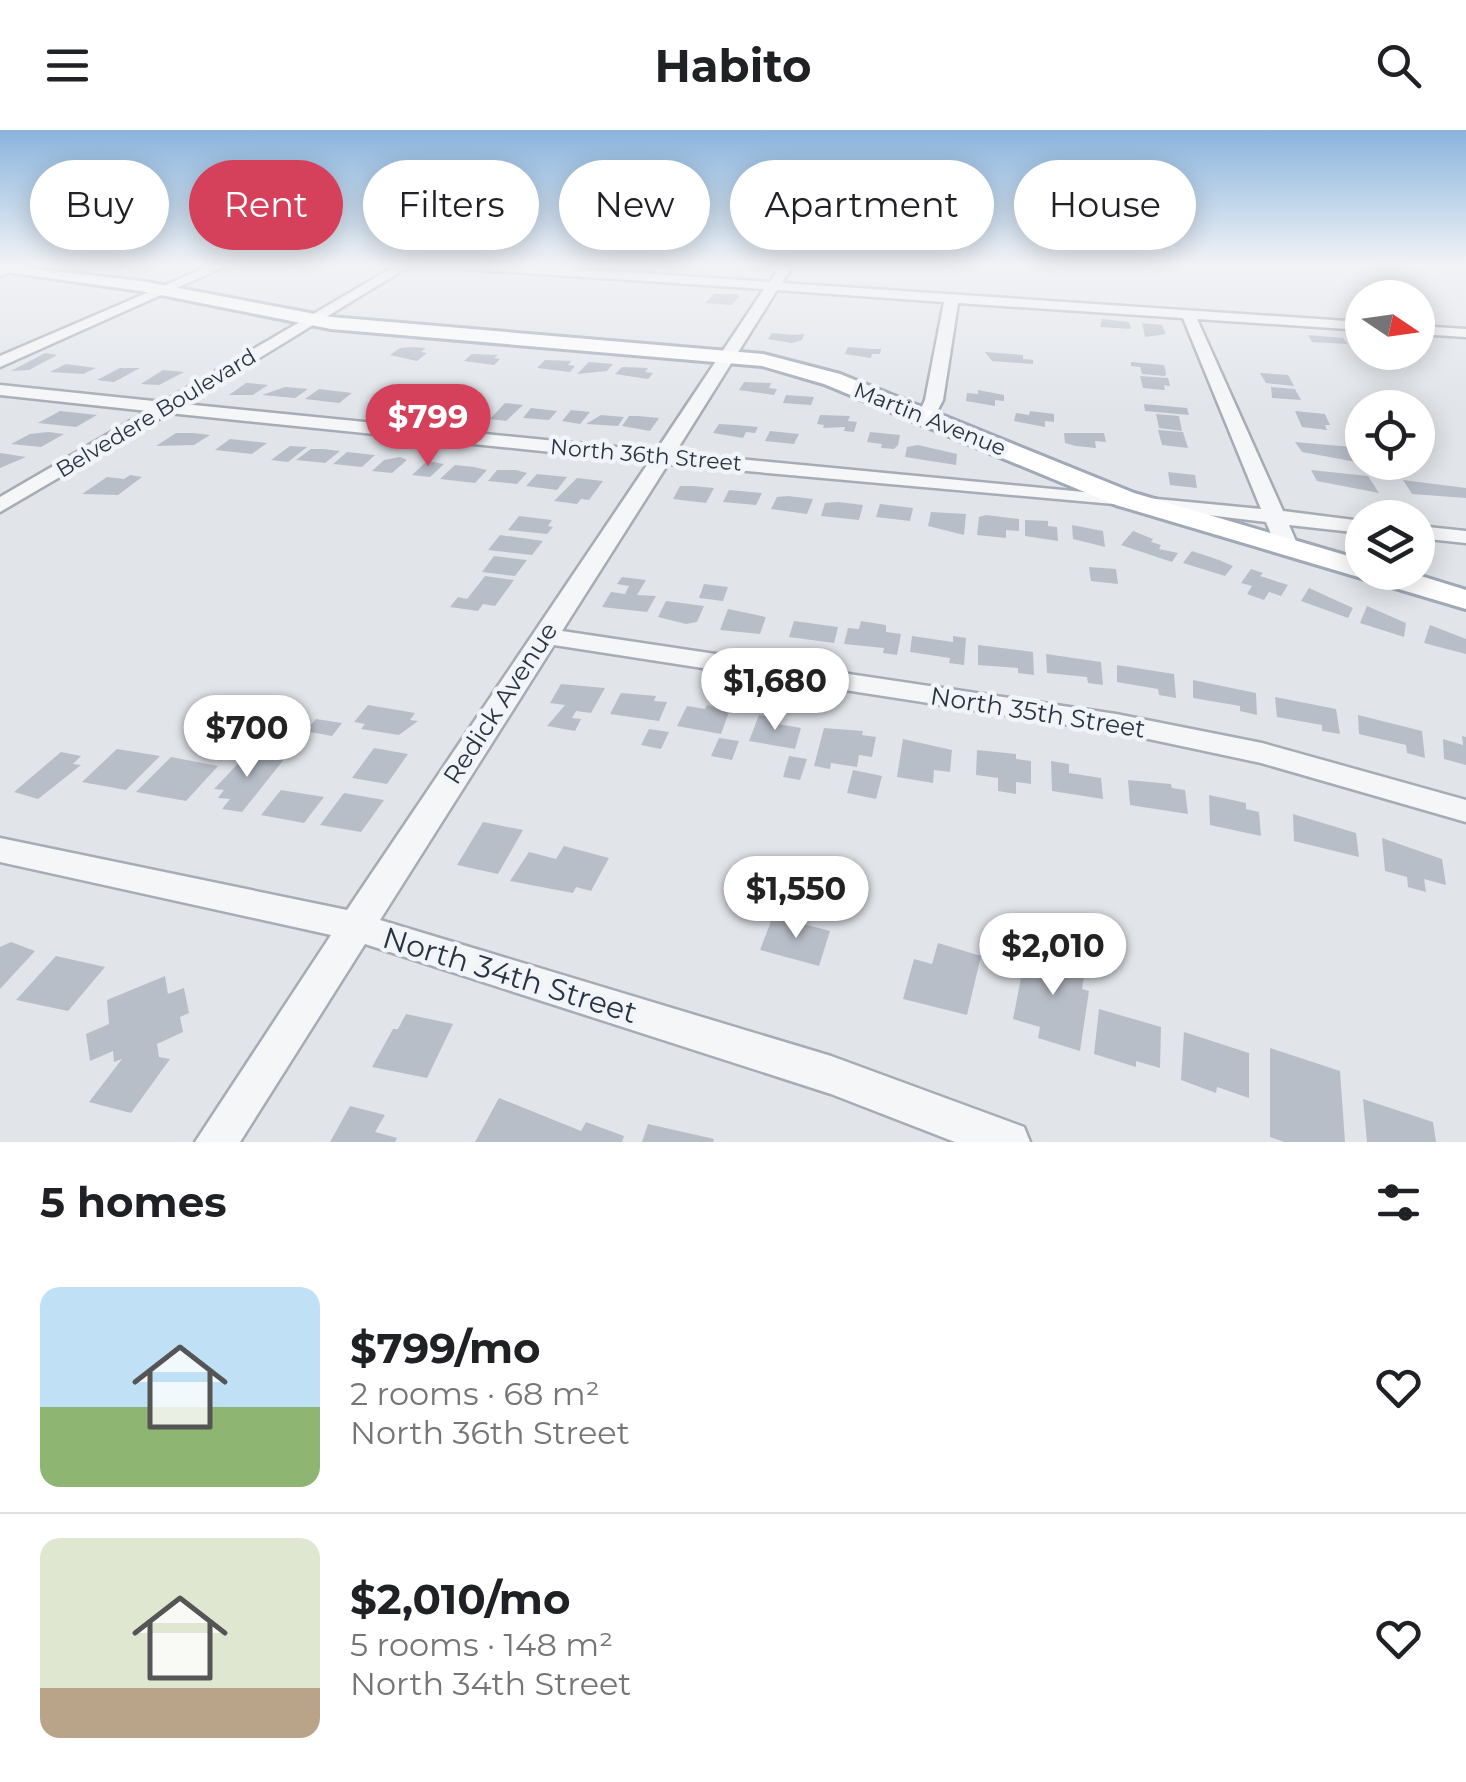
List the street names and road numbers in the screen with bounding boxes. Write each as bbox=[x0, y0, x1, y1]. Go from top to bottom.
street label: Belvedere Boulevard bbox=[51, 343, 261, 483]
street label: Martin Avenue bbox=[850, 376, 1010, 462]
street label: North 36th Street bbox=[549, 433, 743, 477]
street label: Redick Avenue bbox=[437, 617, 563, 789]
street label: North 35th Street bbox=[928, 680, 1148, 744]
street label: North 34th Street bbox=[378, 919, 642, 1031]

